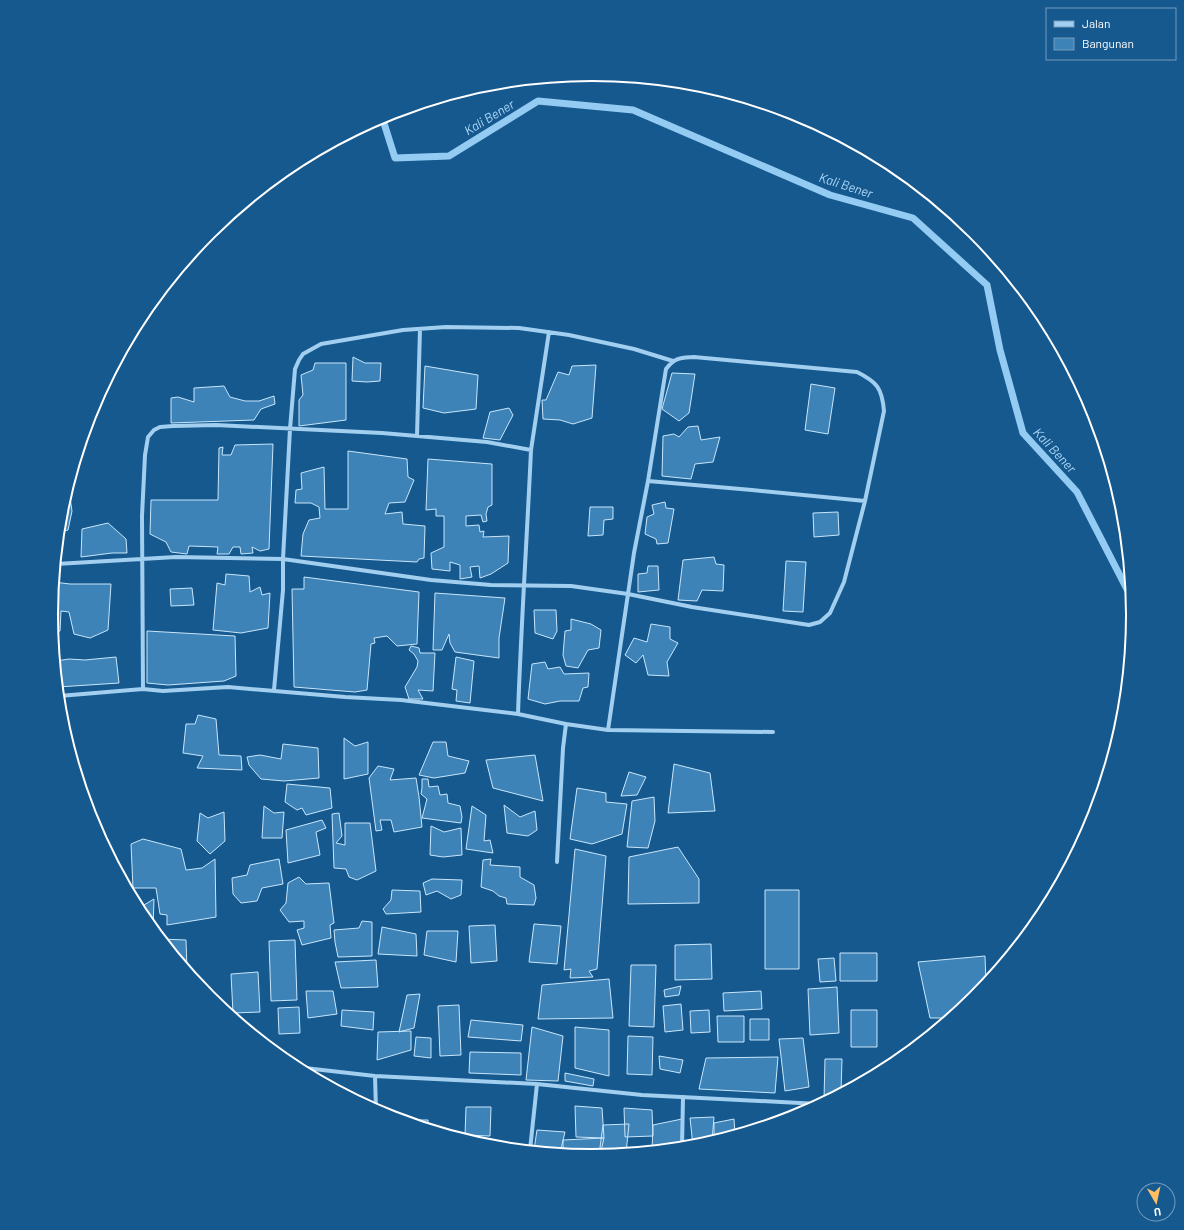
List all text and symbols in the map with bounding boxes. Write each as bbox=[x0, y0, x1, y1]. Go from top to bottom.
legend bbox=[1046, 8, 1176, 60]
text: Jalan bbox=[1082, 16, 1110, 30]
text: Bangunan bbox=[1082, 36, 1134, 50]
water label: Kali Bener bbox=[461, 96, 517, 138]
water label: Kali Bener bbox=[817, 169, 875, 201]
water label: Kali Bener bbox=[1030, 424, 1080, 476]
north arrow bbox=[1136, 1182, 1176, 1222]
text: U bbox=[1153, 1205, 1162, 1219]

